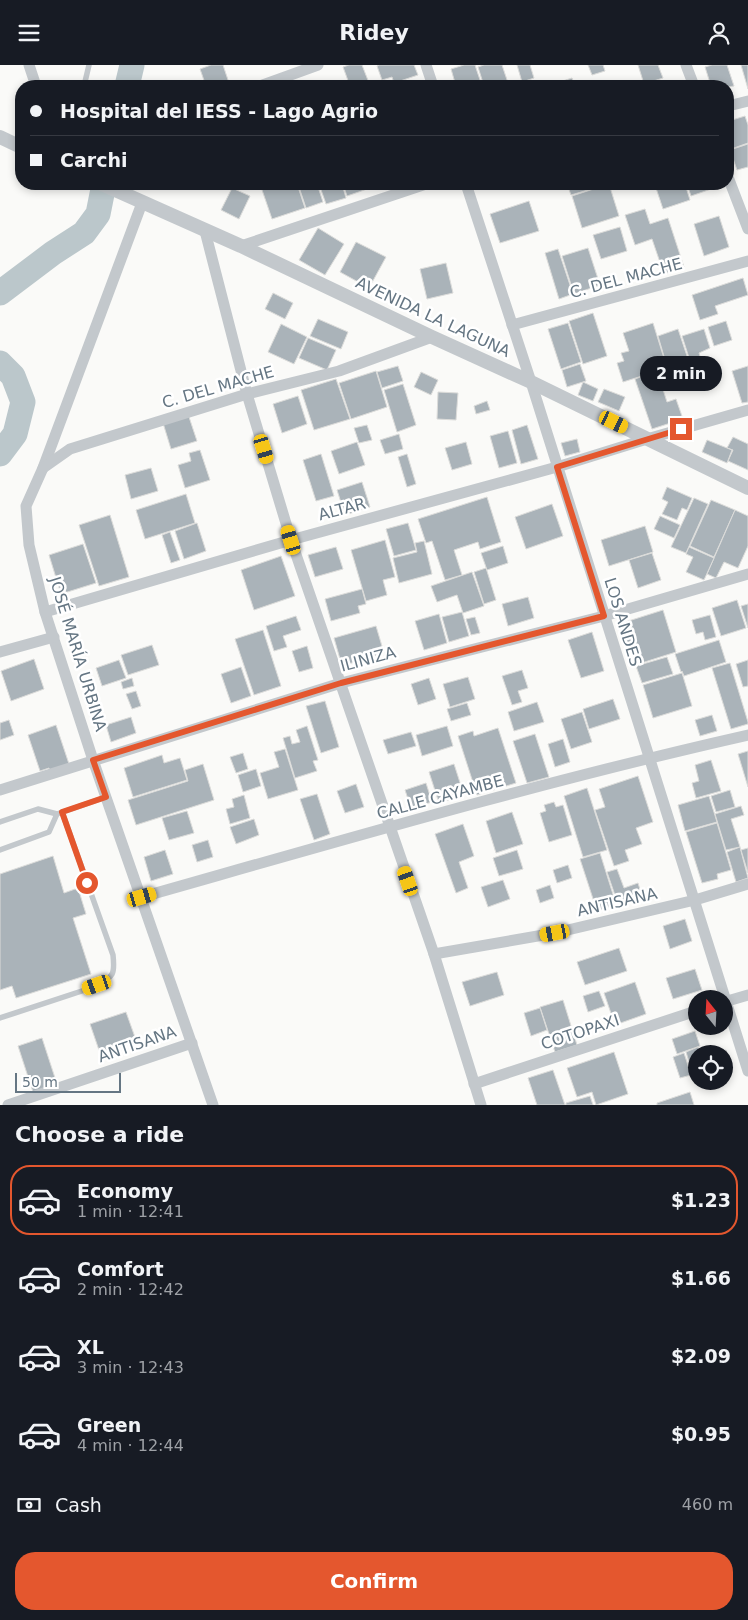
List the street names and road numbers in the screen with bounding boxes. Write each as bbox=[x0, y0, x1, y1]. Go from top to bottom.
street label: C. DEL MACHE bbox=[568, 254, 684, 302]
street label: AVENIDA LA LAGUNA bbox=[353, 273, 513, 361]
street label: C. DEL MACHE bbox=[160, 362, 276, 412]
street label: ALTAR bbox=[316, 494, 368, 524]
street label: JOSÉ MARÍA URBINA bbox=[45, 573, 111, 734]
street label: LOS ANDES bbox=[601, 575, 645, 669]
street label: ILINIZA bbox=[338, 642, 398, 676]
street label: CALLE CAYAMBE bbox=[375, 771, 505, 823]
street label: ANTISANA bbox=[575, 884, 659, 920]
street label: COTOPAXI bbox=[538, 1010, 622, 1054]
street label: ANTISANA bbox=[95, 1022, 179, 1066]

